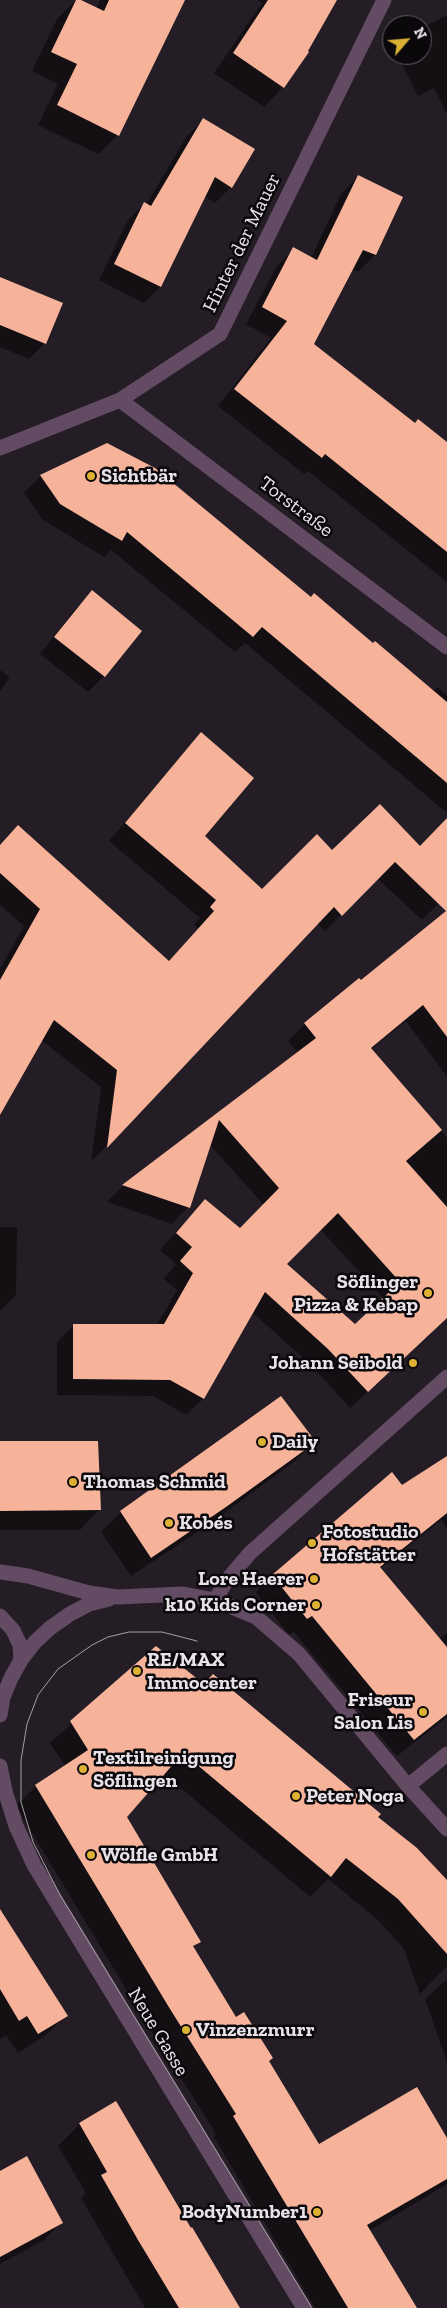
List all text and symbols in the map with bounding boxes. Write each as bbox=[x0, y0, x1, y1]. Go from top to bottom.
north arrow bbox=[382, 15, 432, 65]
text: N bbox=[410, 25, 430, 42]
street label: Hinter der Mauer bbox=[198, 170, 286, 316]
place label: Sichtbär bbox=[101, 464, 177, 488]
marker: Sichtbär bbox=[85, 470, 97, 482]
street label: Torstraße bbox=[254, 471, 338, 543]
place label: Söflinger Pizza & Kebap bbox=[294, 1270, 418, 1317]
marker: Söflinger Pizza & Kebap bbox=[422, 1287, 434, 1299]
place label: Johann Seibold bbox=[269, 1351, 403, 1375]
marker: Johann Seibold bbox=[407, 1357, 419, 1369]
place label: Daily bbox=[272, 1430, 318, 1454]
marker: Daily bbox=[256, 1436, 268, 1448]
place label: Thomas Schmid bbox=[83, 1470, 226, 1494]
marker: Thomas Schmid bbox=[67, 1476, 79, 1488]
place label: Kobés bbox=[179, 1511, 233, 1535]
marker: Kobés bbox=[163, 1517, 175, 1529]
place label: Fotostudio Hofstätter bbox=[322, 1520, 419, 1567]
marker: Fotostudio Hofstätter bbox=[306, 1537, 318, 1549]
place label: Lore Haerer bbox=[198, 1567, 304, 1591]
marker: Lore Haerer bbox=[308, 1573, 320, 1585]
place label: k10 Kids Corner bbox=[165, 1593, 306, 1617]
marker: k10 Kids Corner bbox=[310, 1599, 322, 1611]
place label: RE/MAX Immocenter bbox=[147, 1648, 257, 1695]
marker: RE/MAX Immocenter bbox=[131, 1665, 143, 1677]
place label: Friseur Salon Lis bbox=[334, 1688, 413, 1735]
marker: Friseur Salon Lis bbox=[417, 1706, 429, 1718]
place label: Textilreinigung Söflingen bbox=[93, 1746, 234, 1793]
marker: Textilreinigung Söflingen bbox=[77, 1763, 89, 1775]
place label: Peter Noga bbox=[306, 1784, 404, 1808]
marker: Peter Noga bbox=[290, 1790, 302, 1802]
place label: Wölfle GmbH bbox=[101, 1843, 218, 1867]
marker: Wölfle GmbH bbox=[85, 1849, 97, 1861]
street label: Neue Gasse bbox=[122, 1983, 194, 2081]
place label: Vinzenzmurr bbox=[196, 2018, 314, 2042]
marker: Vinzenzmurr bbox=[180, 2024, 192, 2036]
place label: BodyNumber1 bbox=[181, 2200, 307, 2224]
marker: BodyNumber1 bbox=[311, 2206, 323, 2218]

